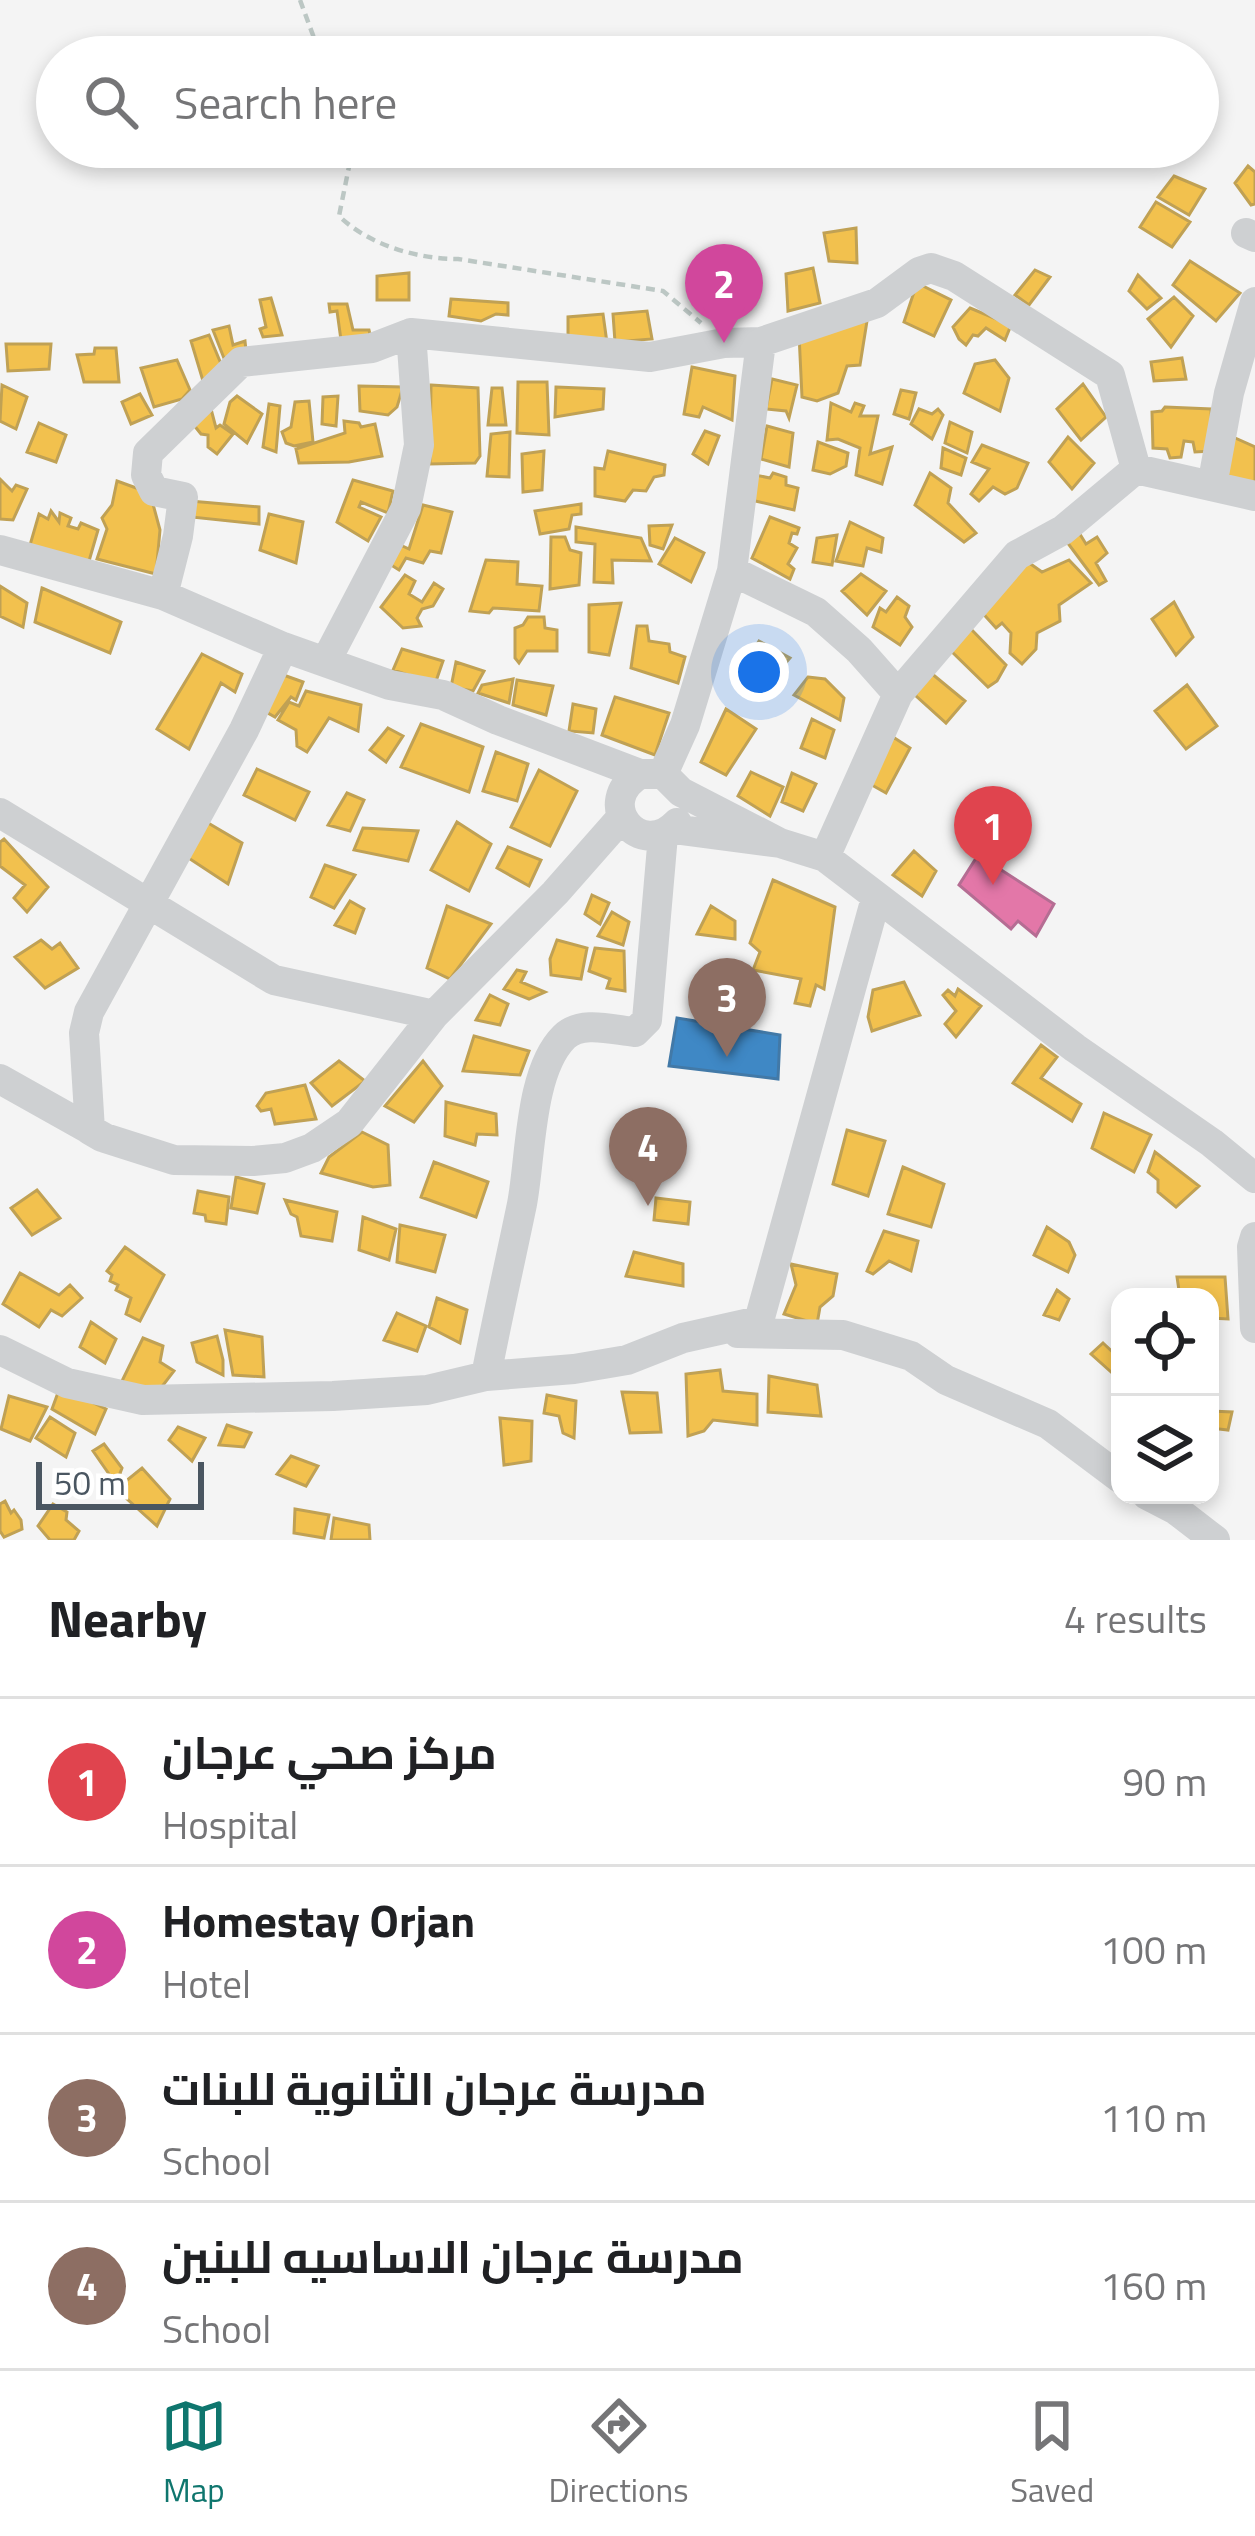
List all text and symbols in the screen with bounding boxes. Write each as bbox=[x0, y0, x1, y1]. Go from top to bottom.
search box bbox=[36, 36, 1219, 168]
text: Search here bbox=[174, 68, 397, 136]
icon: search bbox=[78, 69, 144, 135]
pin: 2 bbox=[685, 244, 763, 343]
your location bbox=[729, 642, 789, 702]
pin: 1 bbox=[954, 786, 1032, 885]
pin: 3 bbox=[688, 958, 766, 1057]
pin: 4 bbox=[609, 1107, 687, 1206]
map controls bbox=[1111, 1288, 1219, 1504]
button: locate bbox=[1111, 1288, 1219, 1396]
button: layers bbox=[1111, 1396, 1219, 1504]
scale bar bbox=[36, 1456, 204, 1509]
text: 50 m bbox=[54, 1458, 126, 1508]
text: Nearby bbox=[48, 1579, 207, 1657]
text: 4 results bbox=[1064, 1589, 1207, 1648]
text: مركز صحي عرجان bbox=[162, 1718, 497, 1786]
text: 1 bbox=[76, 1752, 98, 1811]
text: 90 m bbox=[1122, 1752, 1207, 1811]
text: Hospital bbox=[162, 1795, 298, 1854]
text: Homestay Orjan bbox=[162, 1886, 475, 1954]
text: 2 bbox=[76, 1920, 98, 1979]
text: 100 m bbox=[1100, 1920, 1207, 1979]
text: Hotel bbox=[162, 1954, 251, 2013]
text: مدرسة عرجان الثانوية للبنات bbox=[162, 2054, 707, 2122]
text: 3 bbox=[76, 2088, 98, 2147]
text: 110 m bbox=[1100, 2088, 1207, 2147]
text: School bbox=[162, 2131, 271, 2190]
text: مدرسة عرجان الاساسيه للبنين bbox=[162, 2222, 744, 2290]
text: 4 bbox=[76, 2256, 98, 2315]
text: 160 m bbox=[1100, 2256, 1207, 2315]
text: School bbox=[162, 2299, 271, 2358]
tab: Map bbox=[161, 2393, 227, 2515]
tab: Directions bbox=[549, 2393, 688, 2515]
tab: Saved bbox=[1010, 2393, 1094, 2515]

